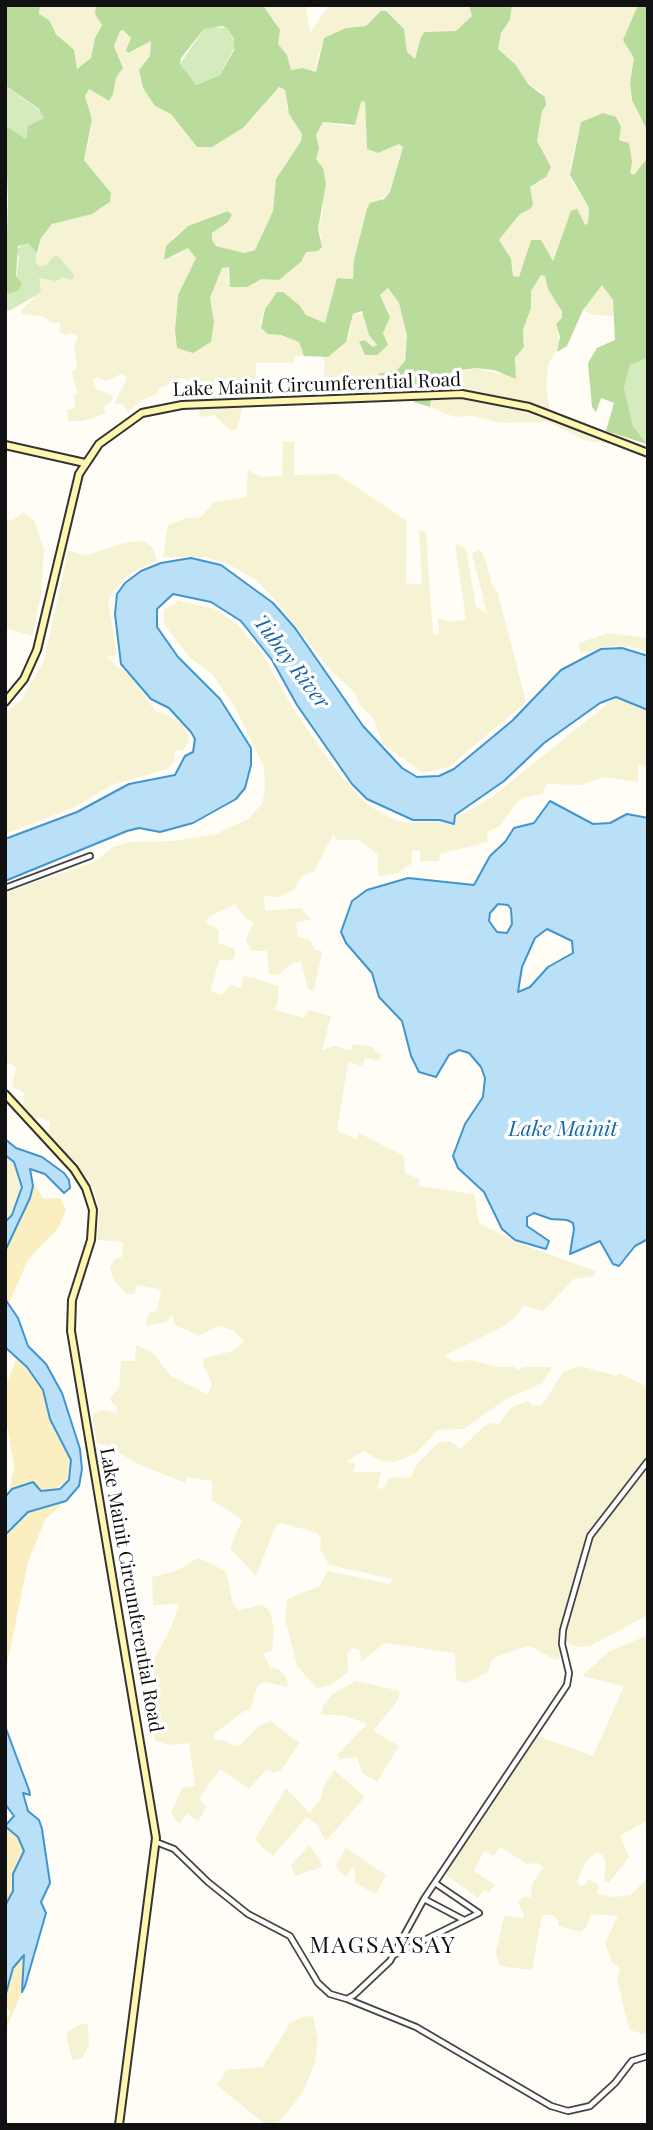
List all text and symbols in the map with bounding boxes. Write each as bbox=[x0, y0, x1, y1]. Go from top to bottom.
street label: Lake Mainit Circumferential Road bbox=[172, 369, 462, 401]
water label: Tubay River bbox=[248, 610, 334, 714]
water label: Lake Mainit bbox=[508, 1116, 618, 1142]
street label: Lake Mainit Circumferential Road bbox=[95, 1446, 167, 1734]
district label: MAGSAYSAY bbox=[311, 1932, 455, 1960]

